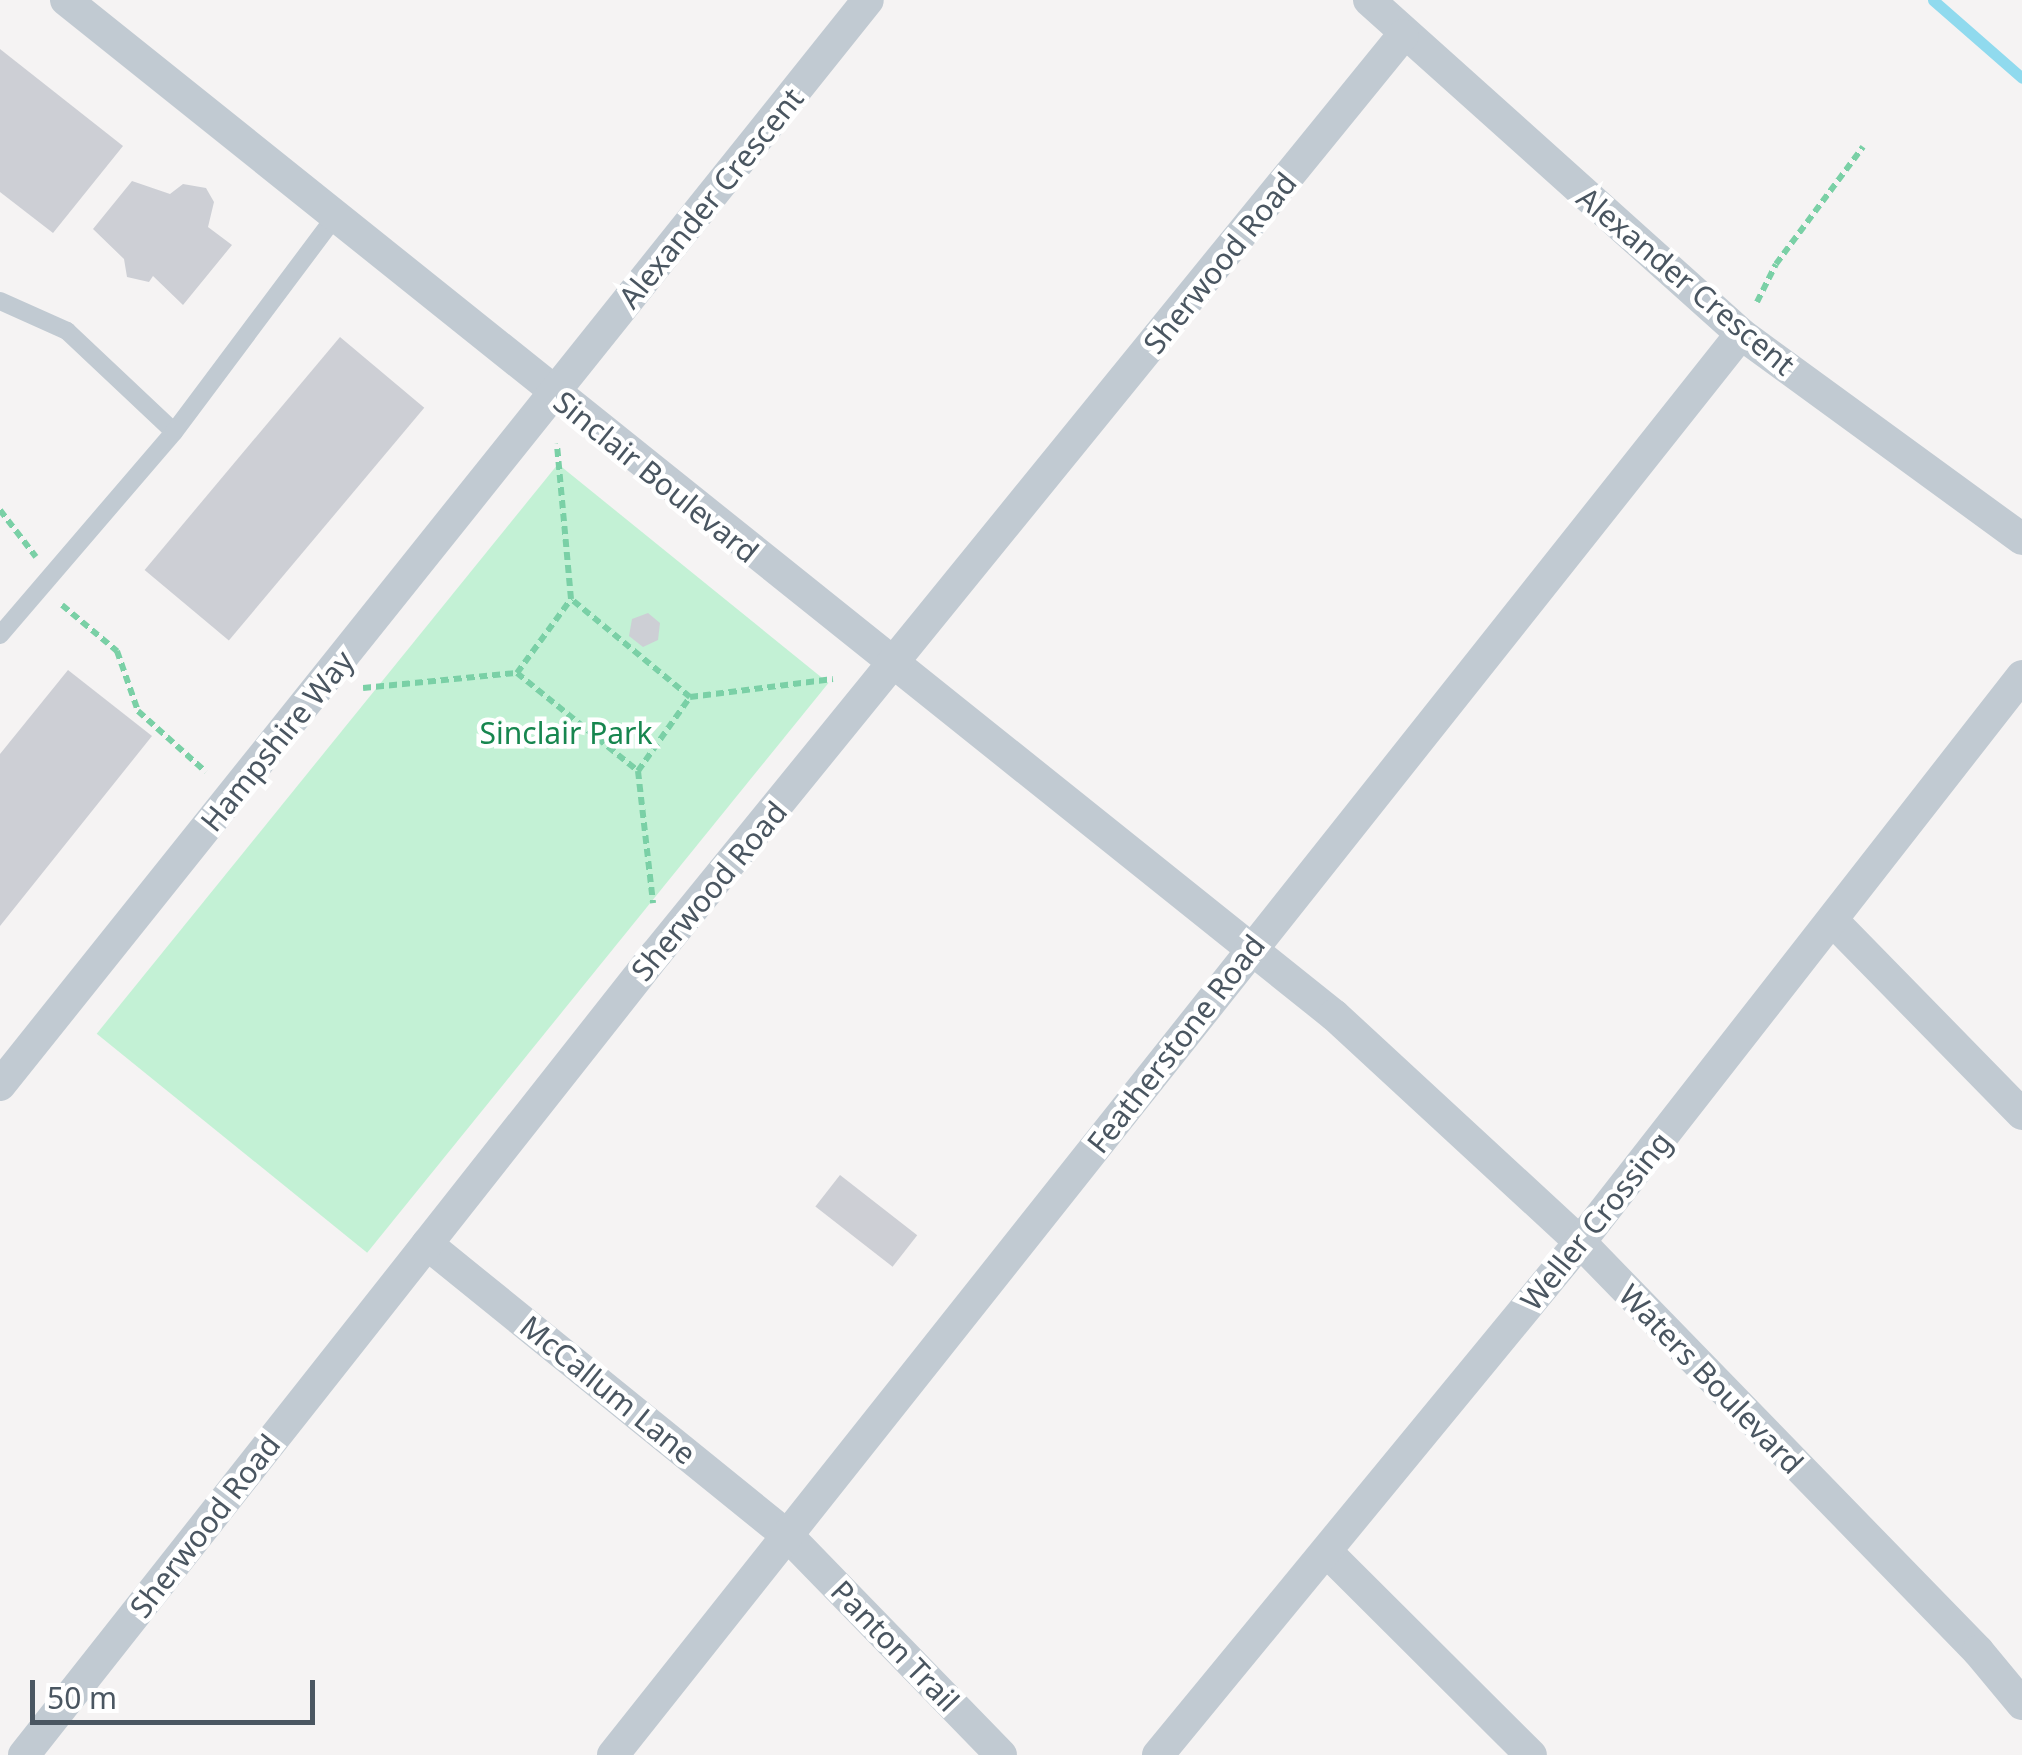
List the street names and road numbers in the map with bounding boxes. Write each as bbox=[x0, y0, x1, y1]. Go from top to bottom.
street label: Alexander Crescent bbox=[611, 81, 811, 315]
street label: Sherwood Road bbox=[1136, 165, 1304, 361]
street label: Alexander Crescent bbox=[1570, 180, 1802, 382]
street label: Sinclair Boulevard bbox=[547, 384, 765, 570]
street label: Hampshire Way bbox=[193, 643, 361, 839]
street label: Sherwood Road bbox=[624, 794, 794, 988]
street label: Featherstone Road bbox=[1080, 928, 1272, 1160]
street label: Weller Crossing bbox=[1513, 1125, 1679, 1317]
street label: Waters Boulevard bbox=[1612, 1277, 1810, 1481]
street label: McCallum Lane bbox=[513, 1308, 703, 1472]
street label: Sherwood Road bbox=[122, 1427, 288, 1625]
street label: Panton Trail bbox=[824, 1573, 966, 1719]

